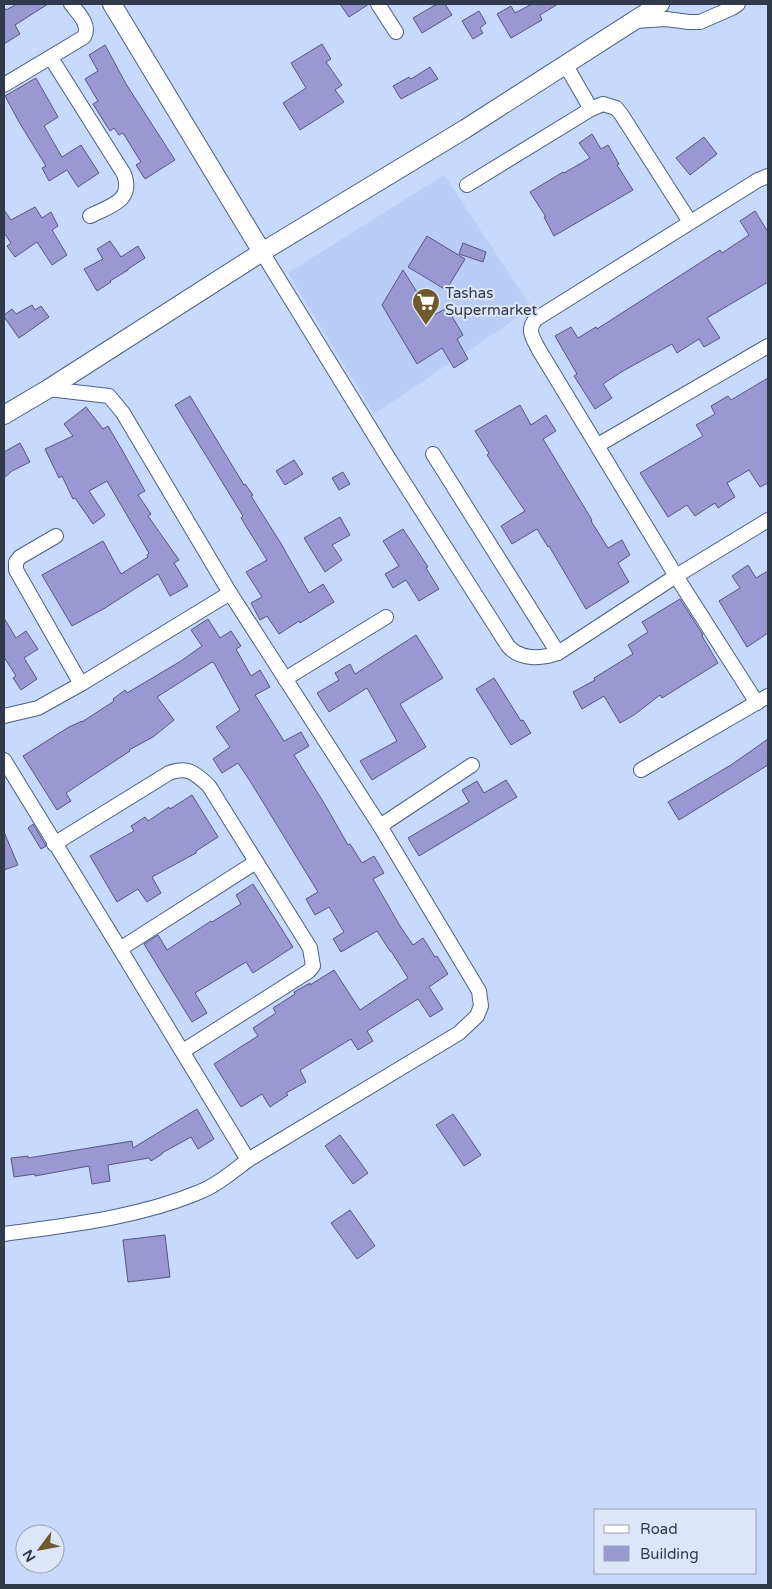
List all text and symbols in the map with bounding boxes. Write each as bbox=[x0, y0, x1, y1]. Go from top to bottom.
place label: Tashas Supermarket bbox=[445, 284, 537, 319]
supermarket icon: Tashas Supermarket bbox=[411, 287, 441, 326]
legend bbox=[594, 1509, 757, 1574]
text: Road bbox=[640, 1520, 678, 1538]
north arrow bbox=[15, 1524, 65, 1574]
text: Building bbox=[640, 1545, 699, 1563]
text: N bbox=[19, 1546, 40, 1565]

